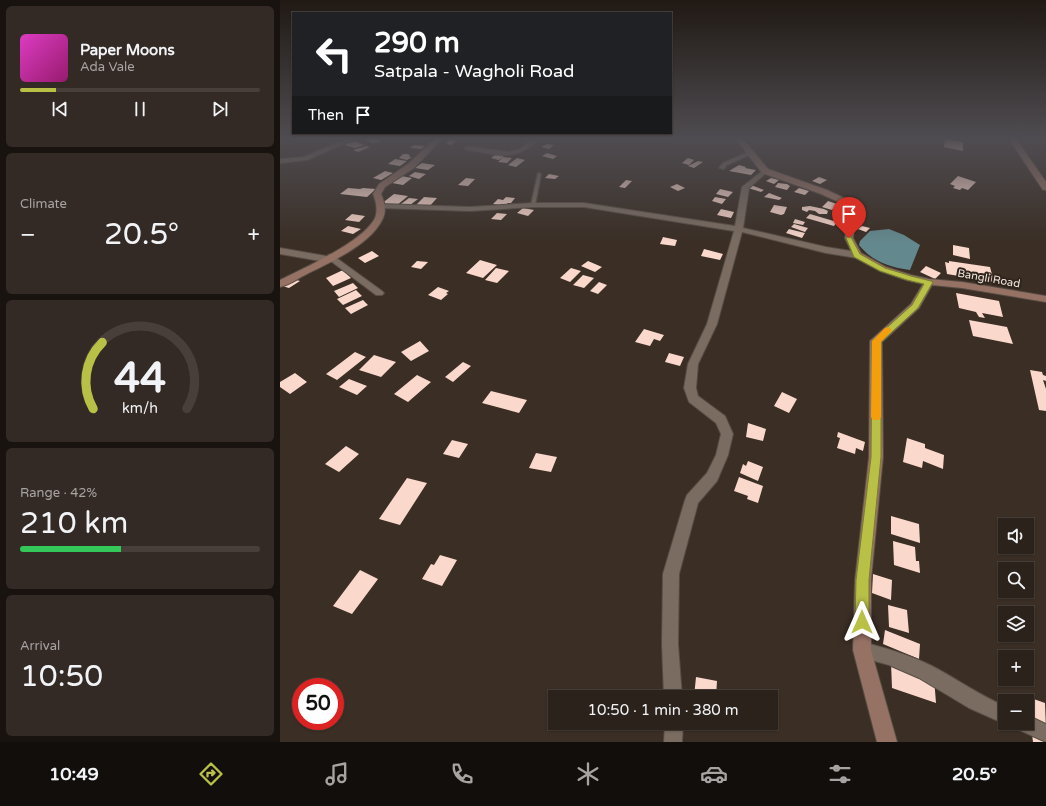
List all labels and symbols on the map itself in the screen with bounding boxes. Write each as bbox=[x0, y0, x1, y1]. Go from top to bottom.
pin bbox=[832, 197, 866, 238]
street label: Bangli Road bbox=[957, 267, 1021, 290]
position arrow bbox=[841, 601, 883, 643]
speed limit sign: 50 bbox=[292, 678, 344, 730]

